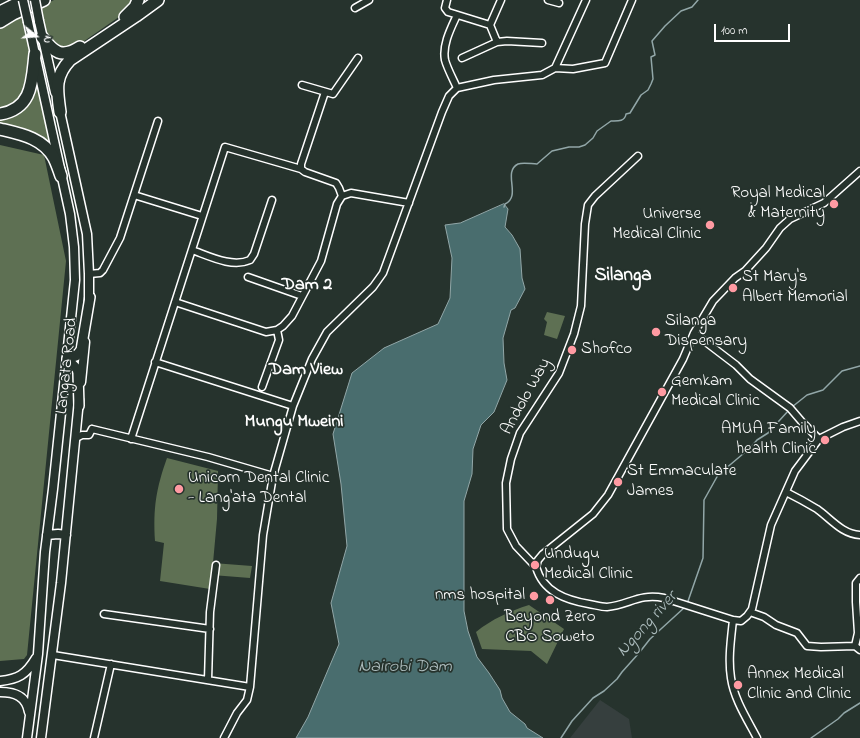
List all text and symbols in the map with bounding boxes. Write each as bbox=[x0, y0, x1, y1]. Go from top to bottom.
north arrow bbox=[16, 16, 56, 56]
scale bar bbox=[716, 16, 792, 42]
text: 100 m bbox=[721, 22, 748, 40]
text: N bbox=[39, 34, 56, 45]
place label: Royal Medical & Maternity bbox=[731, 184, 825, 224]
marker: Royal Medical & Maternity bbox=[828, 198, 840, 210]
place label: Universe Medical Clinic bbox=[612, 205, 701, 245]
marker: Universe Medical Clinic bbox=[704, 219, 716, 231]
district label: Silanga bbox=[594, 266, 652, 288]
place label: St Mary's Albert Memorial bbox=[742, 268, 847, 308]
district label: Dam 2 bbox=[282, 275, 332, 297]
marker: St Mary's Albert Memorial bbox=[727, 282, 739, 294]
place label: Silanga Dispensary bbox=[665, 312, 747, 352]
street label: Langata Road bbox=[53, 317, 83, 415]
marker: Silanga Dispensary bbox=[650, 326, 662, 338]
place label: Shofco bbox=[581, 340, 632, 360]
marker: Shofco bbox=[566, 344, 578, 356]
street label: Andolo Way bbox=[498, 355, 556, 439]
district label: Dam View bbox=[269, 360, 343, 382]
place label: Gemkam Medical Clinic bbox=[671, 372, 760, 412]
marker: Gemkam Medical Clinic bbox=[656, 386, 668, 398]
district label: Mungu Mweini bbox=[244, 412, 344, 434]
place label: AMUA Family health Clinic bbox=[721, 420, 816, 460]
marker: AMUA Family health Clinic bbox=[819, 434, 831, 446]
place label: St Emmaculate James bbox=[627, 462, 736, 502]
place label: Unicorn Dental Clinic - Lang'ata Dental bbox=[188, 469, 329, 509]
marker: St Emmaculate James bbox=[612, 476, 624, 488]
marker: Unicorn Dental Clinic - Lang'ata Dental bbox=[173, 483, 185, 495]
place label: Undugu Medical Clinic bbox=[544, 545, 633, 585]
marker: Undugu Medical Clinic bbox=[529, 559, 541, 571]
place label: nms hospital bbox=[435, 586, 525, 606]
water label: Ngong river bbox=[613, 588, 683, 662]
marker: nms hospital bbox=[528, 590, 540, 602]
marker: Beyond Zero CBO Soweto bbox=[544, 594, 556, 606]
place label: Beyond Zero CBO Soweto bbox=[504, 608, 596, 648]
water label: Nairobi Dam bbox=[358, 657, 452, 679]
place label: Annex Medical Clinic and Clinic bbox=[747, 665, 851, 705]
marker: Annex Medical Clinic and Clinic bbox=[732, 679, 744, 691]

